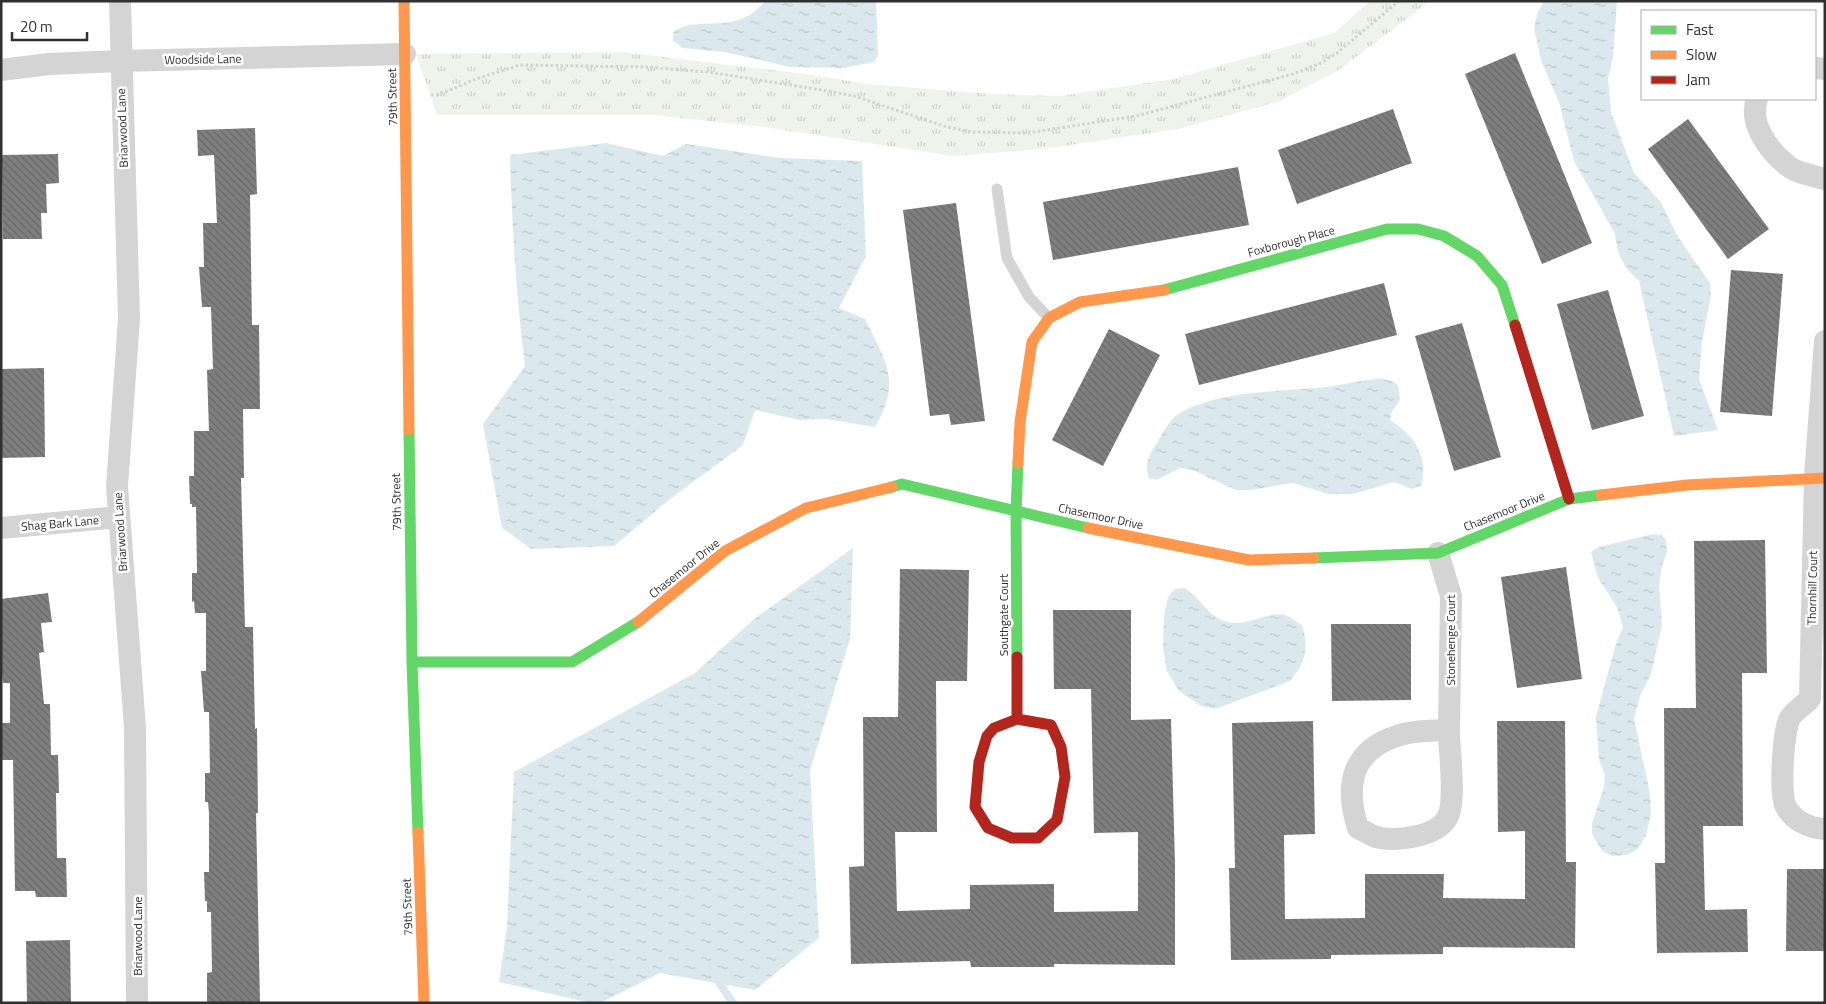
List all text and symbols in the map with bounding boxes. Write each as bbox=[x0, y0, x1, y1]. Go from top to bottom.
scale bar bbox=[12, 10, 88, 42]
legend bbox=[1641, 10, 1816, 100]
text: 20 m bbox=[20, 15, 53, 38]
text: Fast bbox=[1686, 18, 1714, 41]
text: Slow bbox=[1686, 43, 1717, 66]
street label: Woodside Lane bbox=[164, 49, 242, 69]
street label: 79th Street bbox=[382, 67, 402, 126]
text: Jam bbox=[1686, 68, 1710, 91]
street label: Briarwood Lane bbox=[111, 88, 133, 168]
street label: Foxborough Place bbox=[1245, 220, 1337, 262]
street label: 79th Street bbox=[386, 472, 406, 531]
street label: Chasemoor Drive bbox=[1460, 486, 1548, 536]
street label: Briarwood Lane bbox=[108, 492, 132, 572]
street label: Chasemoor Drive bbox=[1057, 498, 1145, 534]
street label: Shag Bark Lane bbox=[20, 510, 100, 536]
street label: Chasemoor Drive bbox=[644, 533, 724, 603]
street label: Thornhill Court bbox=[1802, 550, 1822, 625]
street label: Southgate Court bbox=[994, 573, 1013, 656]
street label: Stonehenge Court bbox=[1441, 594, 1460, 685]
street label: 79th Street bbox=[396, 877, 418, 936]
street label: Briarwood Lane bbox=[128, 896, 147, 976]

